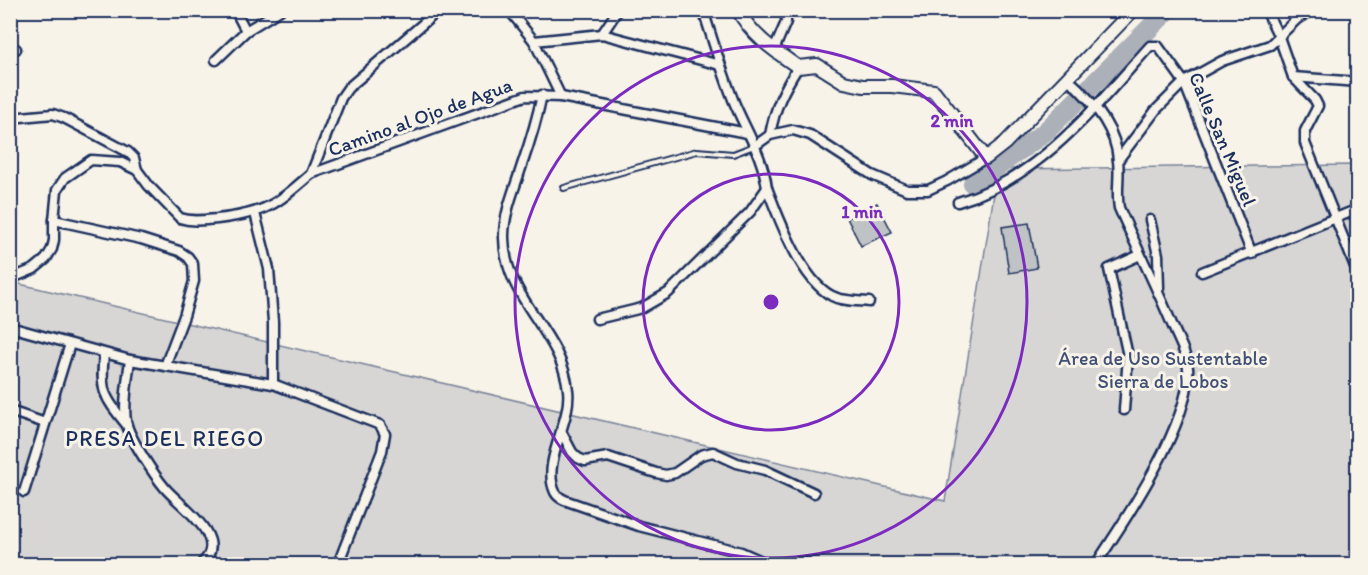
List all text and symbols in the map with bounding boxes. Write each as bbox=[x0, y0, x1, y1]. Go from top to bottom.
street label: Calle San Miguel bbox=[1184, 68, 1262, 210]
street label: Camino al Ojo de Agua bbox=[325, 72, 515, 161]
text: 2 min bbox=[931, 110, 974, 132]
text: 1 min bbox=[841, 201, 883, 223]
centre of rings bbox=[761, 292, 781, 312]
park label: Área de Uso Sustentable Sierra de Lobos bbox=[1058, 346, 1268, 393]
district label: PRESA DEL RIEGO bbox=[65, 425, 265, 452]

